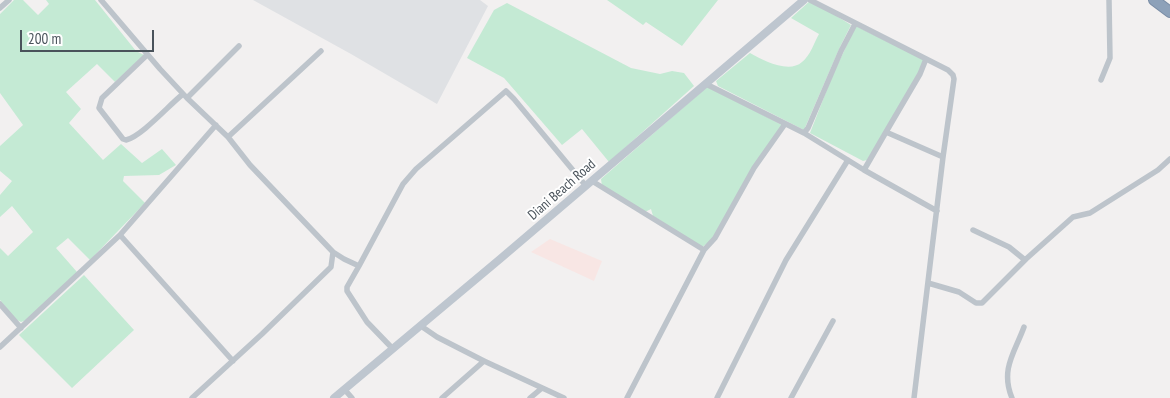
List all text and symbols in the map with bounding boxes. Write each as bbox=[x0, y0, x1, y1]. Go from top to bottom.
scale bar bbox=[22, 20, 156, 52]
text: 200 m bbox=[28, 29, 61, 48]
street label: Diani Beach Road bbox=[525, 156, 599, 224]

